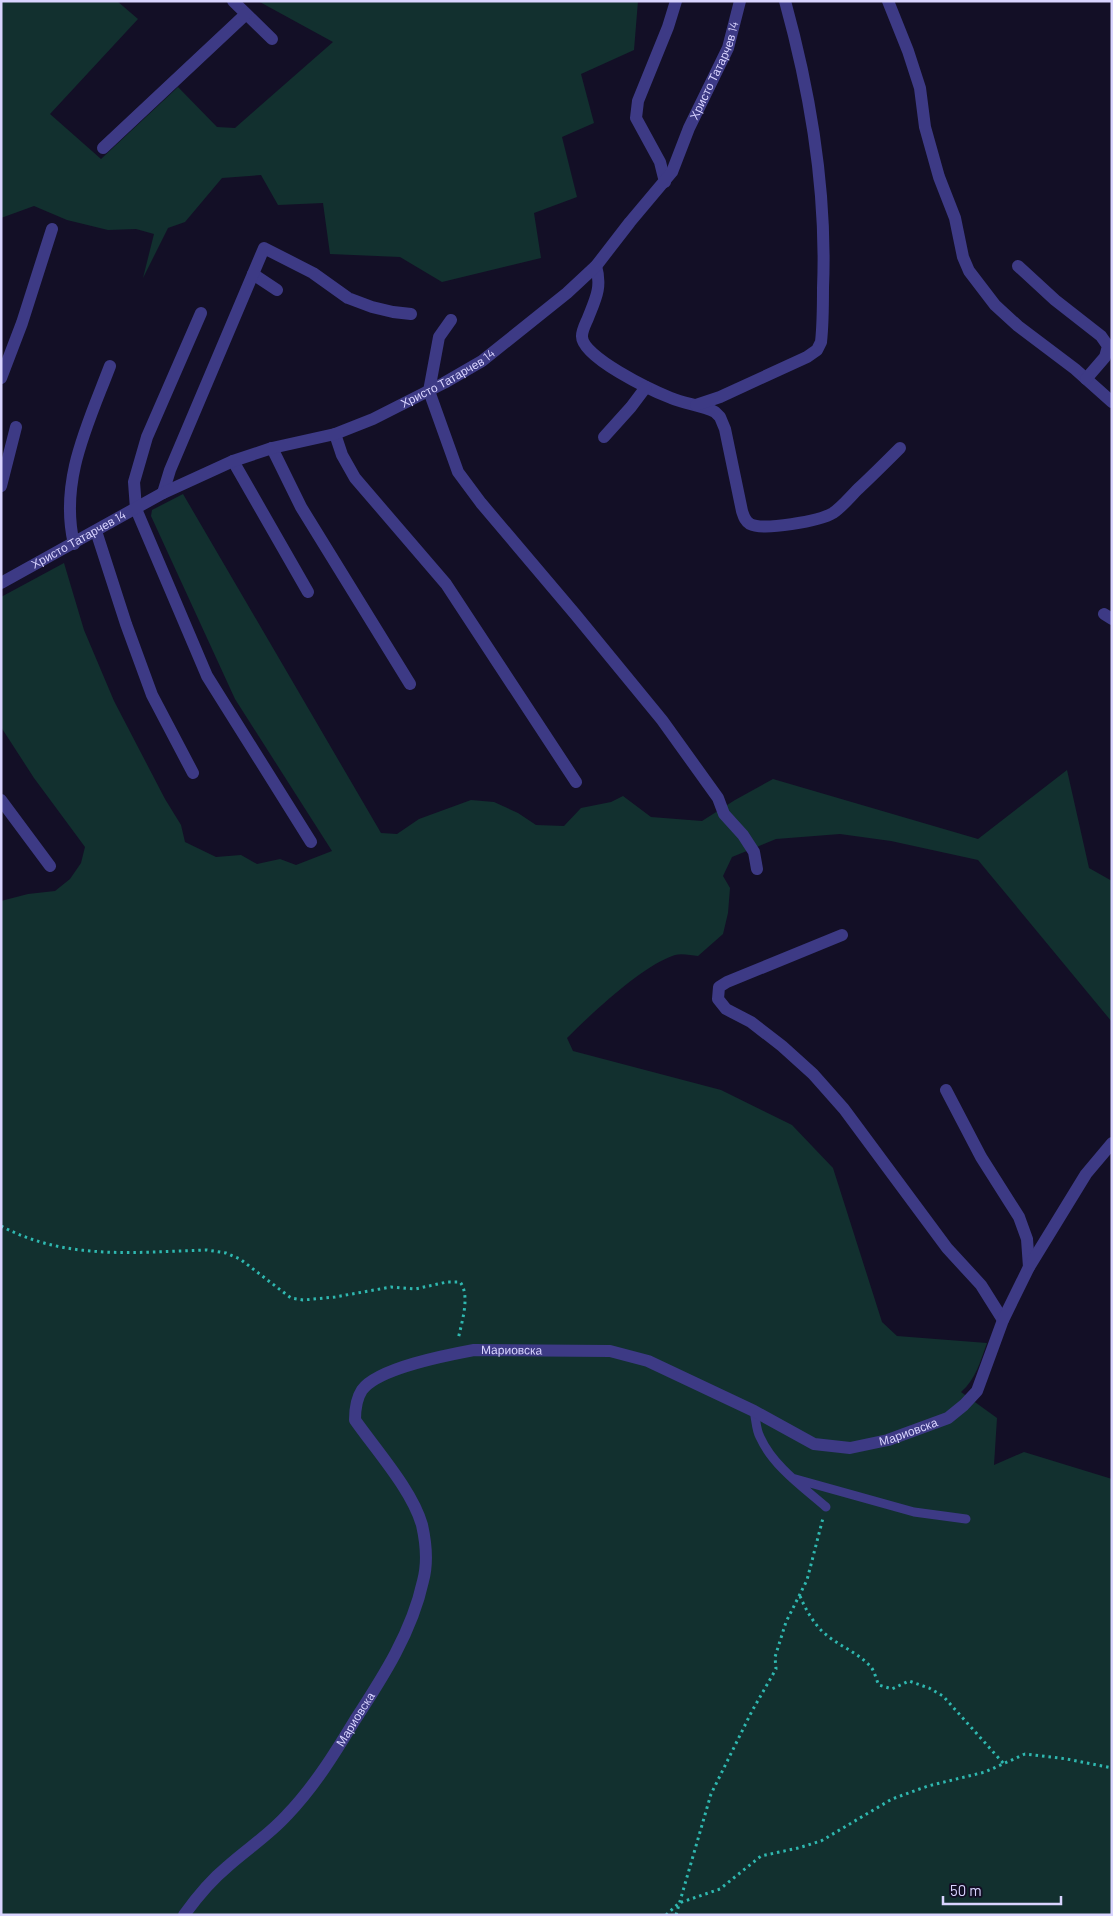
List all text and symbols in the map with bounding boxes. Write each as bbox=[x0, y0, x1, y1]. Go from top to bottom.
street label: Христо Татарчев 14 bbox=[686, 20, 741, 122]
street label: Христо Татарчев 14 bbox=[398, 346, 497, 410]
street label: Христо Татарчев 14 bbox=[29, 507, 128, 571]
street label: Мариовска bbox=[481, 1342, 543, 1357]
street label: Мариовска bbox=[877, 1414, 939, 1448]
street label: Мариовска bbox=[333, 1689, 377, 1749]
scale bar bbox=[943, 1874, 1060, 1906]
text: 50 m bbox=[950, 1881, 982, 1899]

